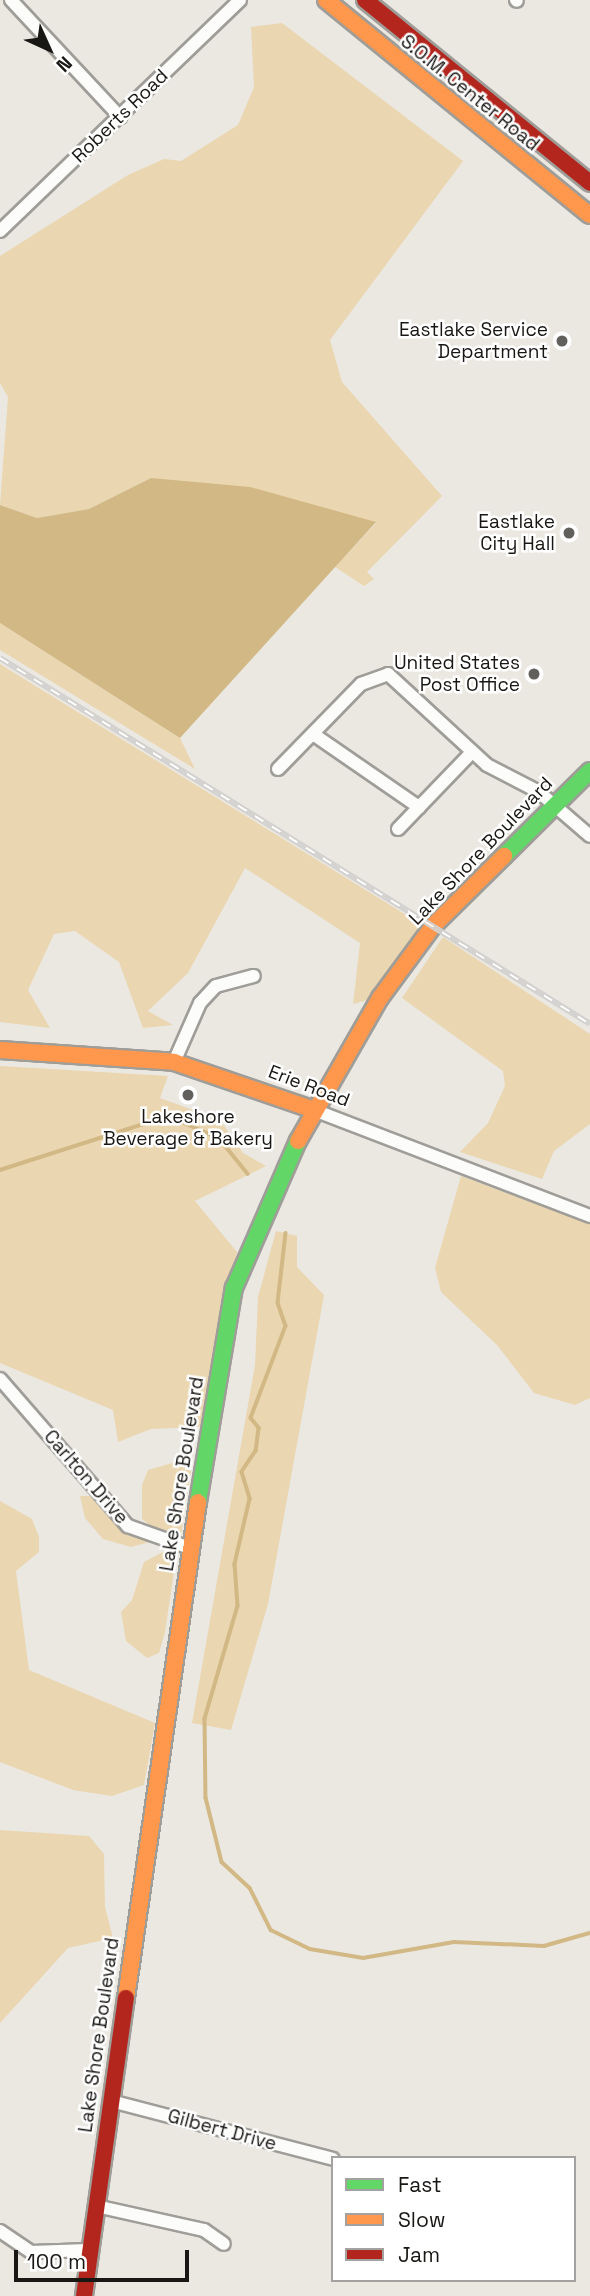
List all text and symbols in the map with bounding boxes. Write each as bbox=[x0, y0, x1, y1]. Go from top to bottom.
north arrow bbox=[14, 14, 84, 84]
street label: S.O.M. Center Road bbox=[396, 30, 544, 156]
text: N bbox=[51, 51, 78, 78]
street label: Roberts Road bbox=[67, 65, 173, 167]
place label: Eastlake Service Department bbox=[399, 319, 548, 363]
marker: Eastlake Service Department bbox=[554, 333, 570, 349]
place label: Eastlake City Hall bbox=[478, 511, 555, 555]
marker: Eastlake City Hall bbox=[561, 525, 577, 541]
place label: United States Post Office bbox=[394, 652, 520, 696]
marker: United States Post Office bbox=[526, 666, 542, 682]
street label: Lake Shore Boulevard bbox=[405, 772, 557, 930]
street label: Erie Road bbox=[265, 1060, 353, 1112]
marker: Lakeshore Beverage & Bakery bbox=[180, 1087, 196, 1103]
place label: Lakeshore Beverage & Bakery bbox=[103, 1106, 273, 1150]
street label: Lake Shore Boulevard bbox=[155, 1375, 209, 1573]
street label: Carlton Drive bbox=[39, 1425, 133, 1529]
street label: Lake Shore Boulevard bbox=[74, 1936, 124, 2134]
street label: Gilbert Drive bbox=[165, 2105, 279, 2155]
legend bbox=[331, 2156, 576, 2282]
text: Fast bbox=[398, 2171, 442, 2198]
text: Slow bbox=[398, 2206, 446, 2233]
scale bar bbox=[18, 2236, 192, 2280]
text: Jam bbox=[398, 2241, 440, 2268]
text: 100 m bbox=[27, 2248, 86, 2275]

